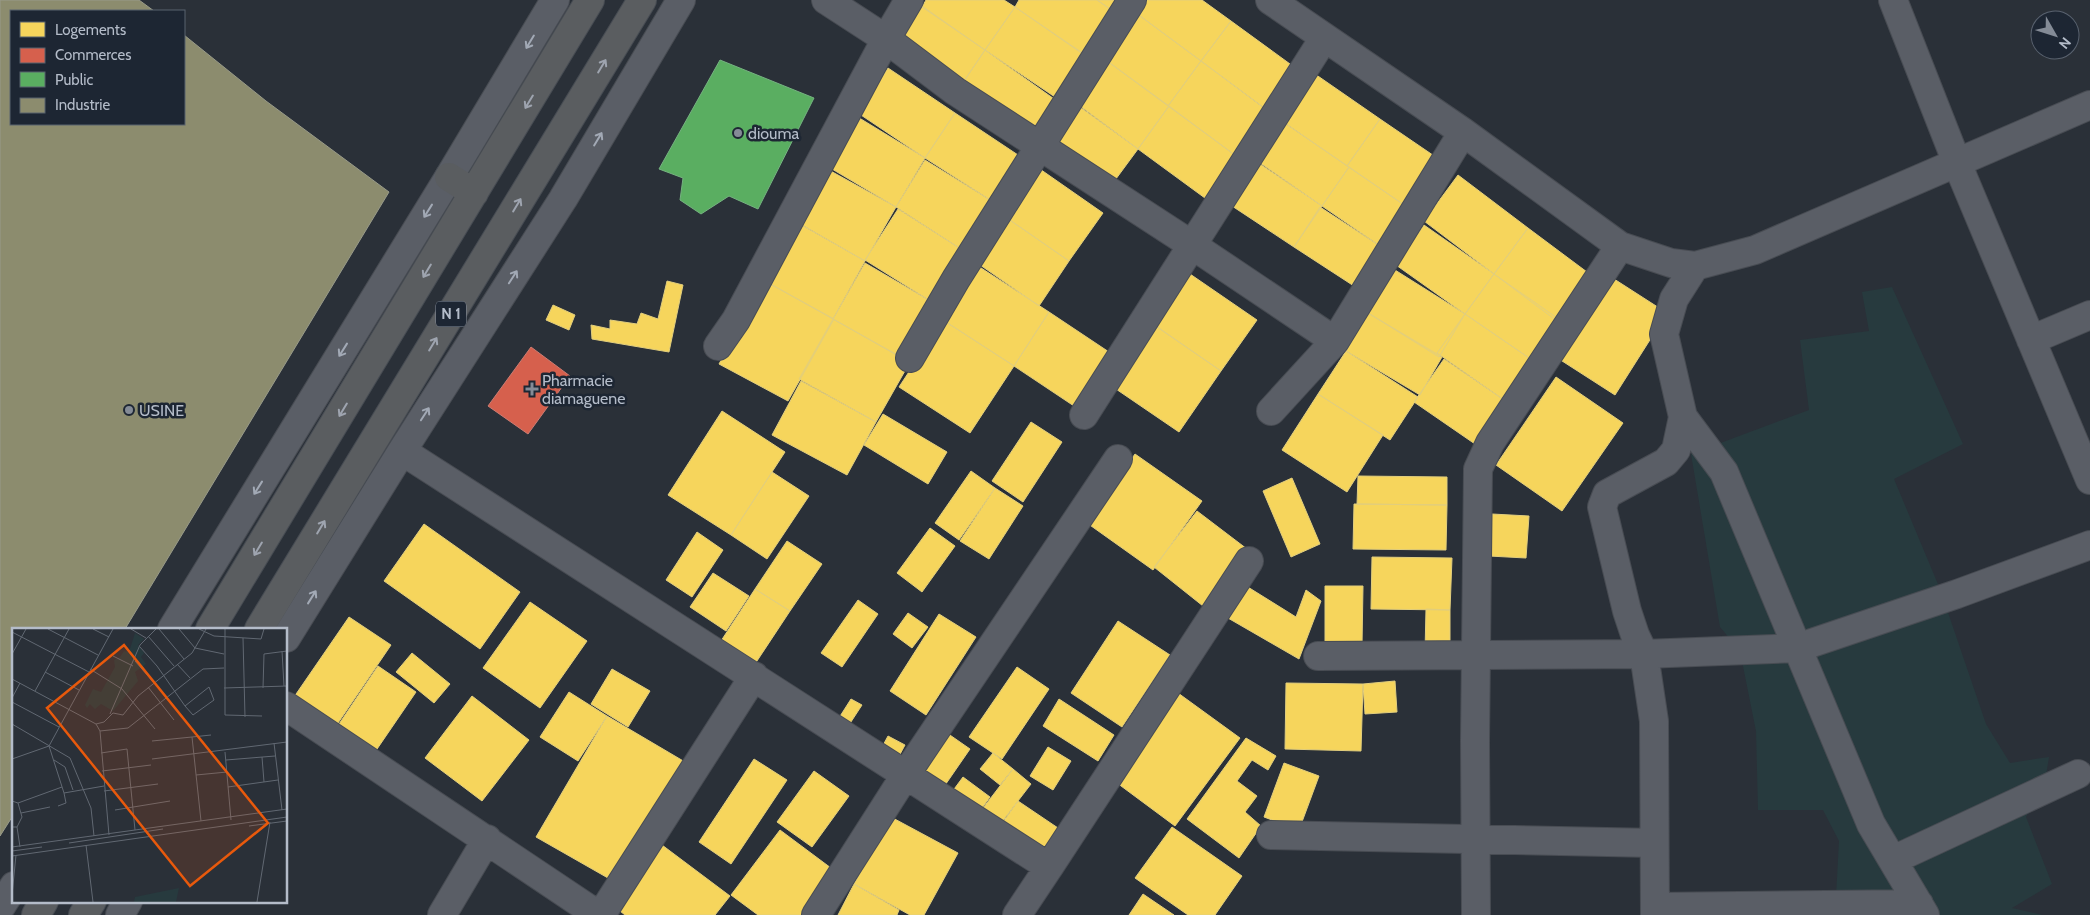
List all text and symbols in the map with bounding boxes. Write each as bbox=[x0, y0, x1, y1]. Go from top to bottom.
legend bbox=[10, 10, 185, 125]
north arrow bbox=[2030, 10, 2080, 60]
text: Logements bbox=[55, 21, 126, 39]
one-way arrow bbox=[524, 34, 534, 48]
text: N bbox=[2055, 34, 2075, 53]
text: Commerces bbox=[55, 46, 131, 64]
one-way arrow bbox=[597, 60, 607, 74]
text: Public bbox=[55, 71, 93, 89]
one-way arrow bbox=[524, 94, 534, 108]
text: Industrie bbox=[55, 96, 110, 114]
place label: diouma bbox=[748, 124, 799, 143]
marker: diouma bbox=[732, 127, 744, 139]
one-way arrow bbox=[594, 133, 604, 147]
one-way arrow bbox=[512, 198, 523, 212]
one-way arrow bbox=[423, 204, 433, 218]
one-way arrow bbox=[422, 264, 433, 278]
one-way arrow bbox=[508, 271, 518, 285]
road number: N 1 bbox=[436, 302, 466, 326]
one-way arrow bbox=[428, 337, 438, 351]
one-way arrow bbox=[338, 342, 348, 356]
place label: Pharmacie diamaguene bbox=[542, 371, 625, 408]
marker: Pharmacie diamaguene bbox=[526, 383, 538, 395]
place label: USINE bbox=[139, 401, 184, 420]
one-way arrow bbox=[337, 402, 347, 416]
marker: USINE bbox=[123, 404, 135, 416]
one-way arrow bbox=[420, 408, 430, 422]
one-way arrow bbox=[253, 481, 263, 495]
one-way arrow bbox=[316, 521, 326, 535]
one-way arrow bbox=[253, 541, 263, 555]
one-way arrow bbox=[306, 590, 317, 604]
inset map bbox=[12, 628, 288, 902]

